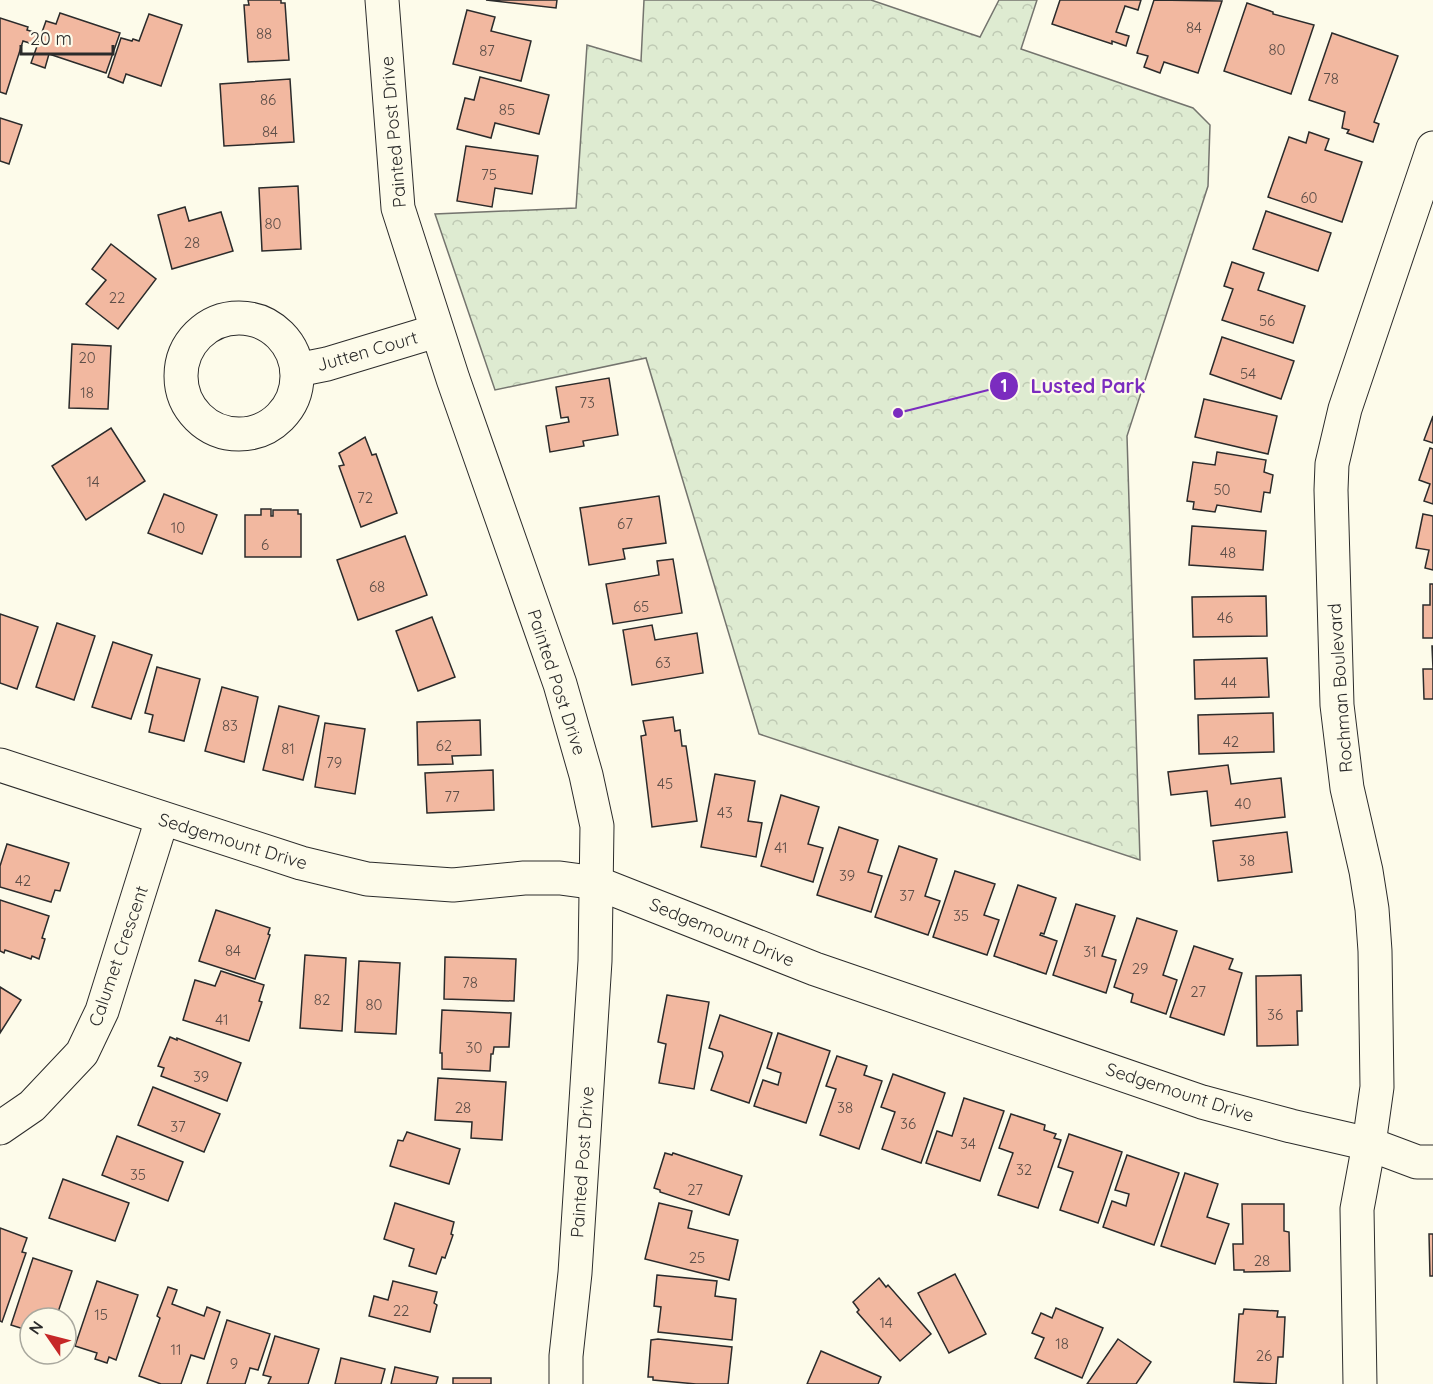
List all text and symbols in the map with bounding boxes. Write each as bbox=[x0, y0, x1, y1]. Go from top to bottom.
scale bar bbox=[21, 18, 112, 56]
house number: 84 bbox=[1186, 18, 1202, 37]
house number: 88 bbox=[256, 24, 272, 43]
text: 20 m bbox=[30, 27, 72, 50]
house number: 80 bbox=[1268, 40, 1286, 59]
house number: 87 bbox=[479, 41, 495, 60]
street label: Painted Post Drive bbox=[375, 55, 411, 209]
house number: 78 bbox=[1323, 69, 1339, 88]
house number: 86 bbox=[260, 90, 276, 109]
house number: 85 bbox=[499, 100, 515, 119]
house number: 84 bbox=[262, 122, 278, 141]
house number: 75 bbox=[481, 165, 497, 184]
house number: 60 bbox=[1301, 188, 1318, 207]
house number: 80 bbox=[264, 214, 282, 233]
house number: 28 bbox=[184, 233, 200, 252]
house number: 22 bbox=[109, 288, 125, 307]
house number: 56 bbox=[1259, 311, 1275, 330]
street label: Jutten Court bbox=[314, 326, 420, 376]
house number: 20 bbox=[78, 348, 96, 367]
house number: 54 bbox=[1240, 364, 1256, 383]
callout: Lusted Park bbox=[989, 367, 1158, 405]
text: Lusted Park bbox=[1030, 373, 1146, 398]
text: 1 bbox=[1000, 374, 1008, 397]
house number: 18 bbox=[80, 383, 94, 402]
house number: 73 bbox=[579, 393, 595, 412]
house number: 14 bbox=[86, 472, 100, 491]
house number: 50 bbox=[1213, 480, 1231, 499]
house number: 72 bbox=[357, 488, 373, 507]
house number: 67 bbox=[617, 514, 633, 533]
house number: 10 bbox=[171, 518, 185, 537]
house number: 6 bbox=[261, 535, 269, 554]
house number: 48 bbox=[1220, 543, 1236, 562]
house number: 68 bbox=[369, 577, 385, 596]
house number: 65 bbox=[633, 597, 649, 616]
street label: Rochman Boulevard bbox=[1323, 603, 1357, 773]
street label: Painted Post Drive bbox=[523, 606, 591, 758]
house number: 46 bbox=[1217, 608, 1233, 627]
house number: 63 bbox=[655, 653, 671, 672]
house number: 44 bbox=[1221, 673, 1237, 692]
house number: 83 bbox=[222, 716, 238, 735]
house number: 42 bbox=[1223, 732, 1239, 751]
house number: 62 bbox=[436, 736, 452, 755]
house number: 81 bbox=[281, 739, 295, 758]
house number: 79 bbox=[326, 753, 342, 772]
house number: 45 bbox=[657, 774, 673, 793]
house number: 77 bbox=[444, 787, 460, 806]
house number: 40 bbox=[1235, 794, 1251, 813]
house number: 43 bbox=[717, 803, 733, 822]
street label: Sedgemount Drive bbox=[156, 807, 310, 875]
house number: 41 bbox=[774, 838, 788, 857]
house number: 38 bbox=[1239, 851, 1255, 870]
house number: 39 bbox=[839, 866, 855, 885]
house number: 42 bbox=[15, 871, 31, 890]
street label: Calumet Crescent bbox=[83, 883, 153, 1029]
house number: 37 bbox=[899, 886, 915, 905]
street label: Sedgemount Drive bbox=[646, 892, 798, 972]
house number: 35 bbox=[953, 906, 969, 925]
house number: 84 bbox=[225, 941, 241, 960]
house number: 31 bbox=[1083, 942, 1097, 961]
house number: 29 bbox=[1132, 959, 1148, 978]
house number: 78 bbox=[462, 973, 478, 992]
house number: 27 bbox=[1190, 982, 1206, 1001]
house number: 82 bbox=[314, 990, 330, 1009]
house number: 80 bbox=[365, 995, 383, 1014]
house number: 36 bbox=[1267, 1005, 1283, 1024]
house number: 41 bbox=[215, 1010, 229, 1029]
house number: 30 bbox=[466, 1038, 482, 1057]
street label: Sedgemount Drive bbox=[1103, 1057, 1257, 1127]
house number: 39 bbox=[193, 1067, 209, 1086]
street label: Painted Post Drive bbox=[565, 1085, 599, 1239]
house number: 28 bbox=[455, 1098, 471, 1117]
house number: 38 bbox=[837, 1098, 853, 1117]
house number: 36 bbox=[900, 1114, 916, 1133]
house number: 37 bbox=[170, 1117, 186, 1136]
house number: 34 bbox=[960, 1134, 976, 1153]
house number: 32 bbox=[1016, 1160, 1032, 1179]
house number: 35 bbox=[130, 1165, 146, 1184]
house number: 27 bbox=[687, 1180, 703, 1199]
house number: 25 bbox=[689, 1248, 705, 1267]
house number: 28 bbox=[1254, 1251, 1270, 1270]
house number: 22 bbox=[393, 1301, 409, 1320]
house number: 15 bbox=[94, 1305, 108, 1324]
north arrow bbox=[18, 1306, 78, 1366]
house number: 14 bbox=[879, 1313, 893, 1332]
text: N bbox=[24, 1317, 47, 1338]
house number: 18 bbox=[1055, 1334, 1069, 1353]
house number: 11 bbox=[170, 1340, 182, 1359]
house number: 26 bbox=[1256, 1346, 1272, 1365]
house number: 9 bbox=[230, 1354, 238, 1373]

